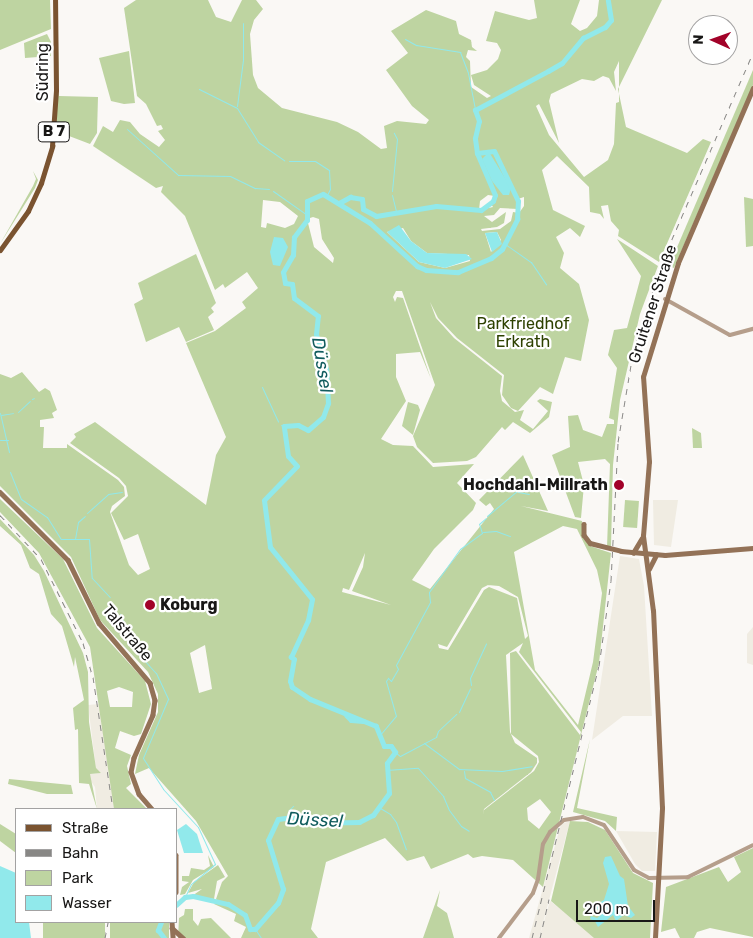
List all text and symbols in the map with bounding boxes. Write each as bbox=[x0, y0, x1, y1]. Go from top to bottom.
north arrow bbox=[688, 15, 738, 65]
text: N bbox=[690, 34, 707, 45]
street label: Südring bbox=[33, 43, 53, 101]
road number: B 7 bbox=[38, 120, 70, 144]
street label: Gruitener Straße bbox=[625, 242, 681, 366]
park label: Parkfriedhof Erkrath bbox=[477, 314, 569, 352]
water label: Düssel bbox=[307, 336, 337, 394]
place label: Hochdahl-Millrath bbox=[463, 475, 608, 495]
marker: Hochdahl-Millrath bbox=[612, 478, 626, 492]
place label: Koburg bbox=[160, 595, 218, 615]
marker: Koburg bbox=[144, 599, 156, 611]
street label: Talstraße bbox=[98, 601, 156, 665]
legend bbox=[15, 808, 178, 923]
water label: Düssel bbox=[286, 808, 344, 832]
text: Straße bbox=[62, 819, 108, 837]
text: Bahn bbox=[62, 844, 99, 862]
text: Park bbox=[62, 869, 93, 887]
scale bar bbox=[578, 890, 657, 922]
text: Wasser bbox=[62, 894, 111, 912]
text: 200 m bbox=[584, 900, 629, 918]

